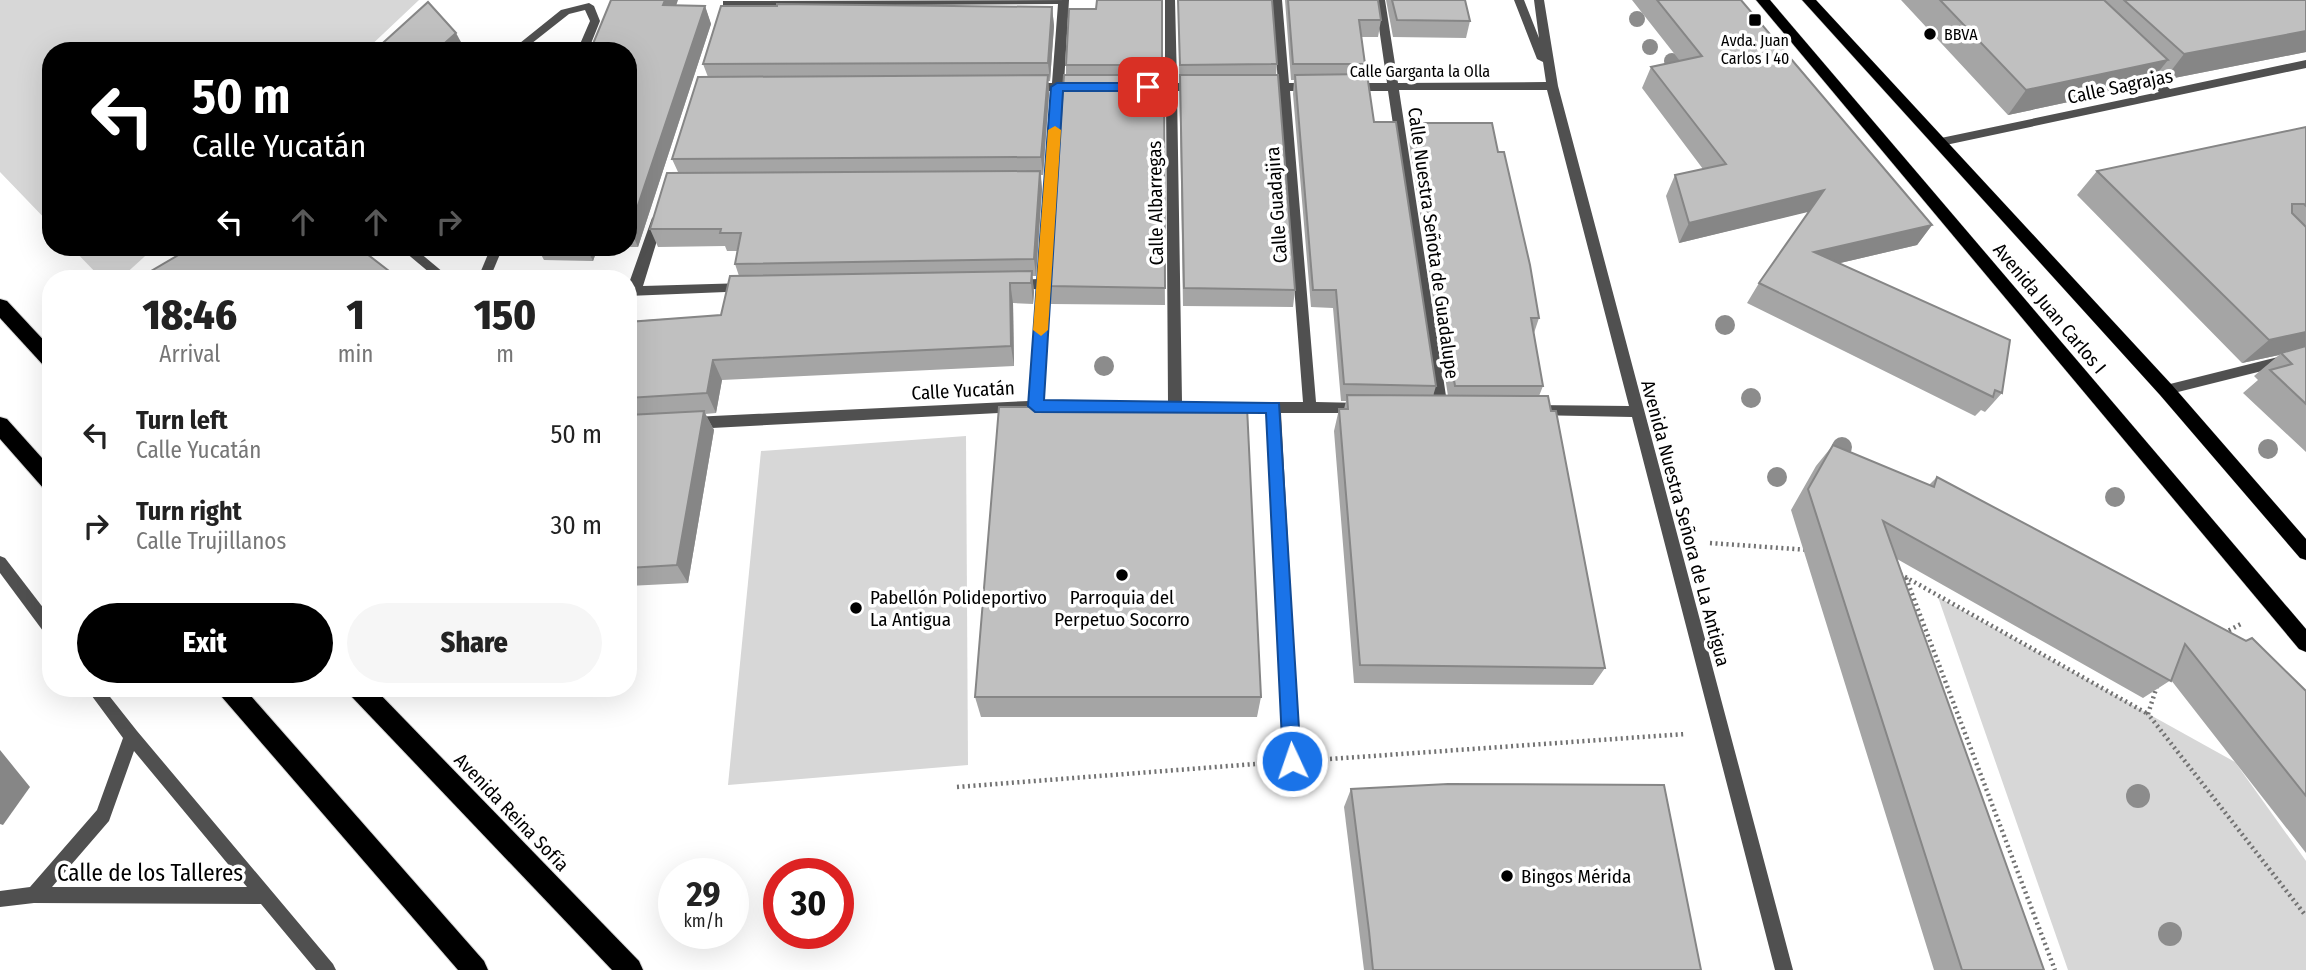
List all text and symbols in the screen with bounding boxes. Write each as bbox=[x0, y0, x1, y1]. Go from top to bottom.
marker: Avda. Juan Carlos I 40 bbox=[1747, 12, 1763, 28]
place label: BBVA bbox=[1944, 25, 1978, 44]
marker: BBVA bbox=[1922, 26, 1938, 42]
place label: Avda. Juan Carlos I 40 bbox=[1721, 31, 1789, 68]
pin bbox=[1118, 57, 1178, 117]
street label: Calle Garganta la Olla bbox=[1350, 62, 1490, 81]
street label: Calle Sagrajas bbox=[2065, 64, 2175, 109]
text: 50 m bbox=[192, 67, 290, 126]
icon: arrive bbox=[1129, 68, 1167, 106]
icon: left bbox=[77, 70, 168, 161]
street label: Calle Nuestra Señota de Guadalupe bbox=[1403, 106, 1464, 380]
text: Calle Yucatán bbox=[192, 127, 366, 165]
street label: Calle Albarregas bbox=[1143, 140, 1168, 265]
street label: Calle Guadajira bbox=[1261, 146, 1292, 264]
icon: left bbox=[211, 203, 249, 241]
icon: ahead bbox=[284, 203, 322, 241]
icon: ahead bbox=[357, 203, 395, 241]
icon: right bbox=[430, 203, 468, 241]
street label: Avenida Juan Carlos I bbox=[1988, 238, 2111, 378]
text: 18:46 bbox=[143, 290, 237, 340]
text: 1 bbox=[346, 290, 365, 340]
text: 150 bbox=[474, 290, 536, 340]
text: Arrival bbox=[159, 340, 220, 368]
text: min bbox=[338, 340, 373, 368]
text: m bbox=[496, 340, 514, 368]
street label: Calle Yucatán bbox=[911, 376, 1015, 405]
street label: Avenida Nuestra Señora de La Antigua bbox=[1636, 378, 1735, 669]
text: Turn left bbox=[136, 405, 228, 436]
icon: left bbox=[77, 416, 115, 454]
text: 50 m bbox=[550, 419, 602, 450]
text: Calle Yucatán bbox=[136, 436, 261, 464]
text: Turn right bbox=[136, 496, 242, 527]
icon: right bbox=[77, 507, 115, 545]
text: 30 m bbox=[551, 510, 602, 541]
text: Calle Trujillanos bbox=[136, 527, 286, 555]
marker: Parroquia del Perpetuo Socorro bbox=[1114, 567, 1130, 583]
place label: Pabellón Polideportivo La Antigua bbox=[870, 586, 1047, 631]
place label: Parroquia del Perpetuo Socorro bbox=[1054, 586, 1190, 631]
marker: Pabellón Polideportivo La Antigua bbox=[848, 600, 864, 616]
button: Exit bbox=[77, 603, 333, 683]
button: Share bbox=[347, 603, 602, 683]
position arrow bbox=[1255, 724, 1329, 798]
street label: Avenida Reina Sofía bbox=[450, 749, 574, 876]
speed limit sign: 30 bbox=[763, 858, 854, 949]
street label: Calle de los Talleres bbox=[57, 859, 243, 887]
place label: Bingos Mérida bbox=[1521, 865, 1631, 888]
marker: Bingos Mérida bbox=[1499, 868, 1515, 884]
text: 29 bbox=[686, 873, 721, 915]
text: km/h bbox=[683, 910, 724, 932]

